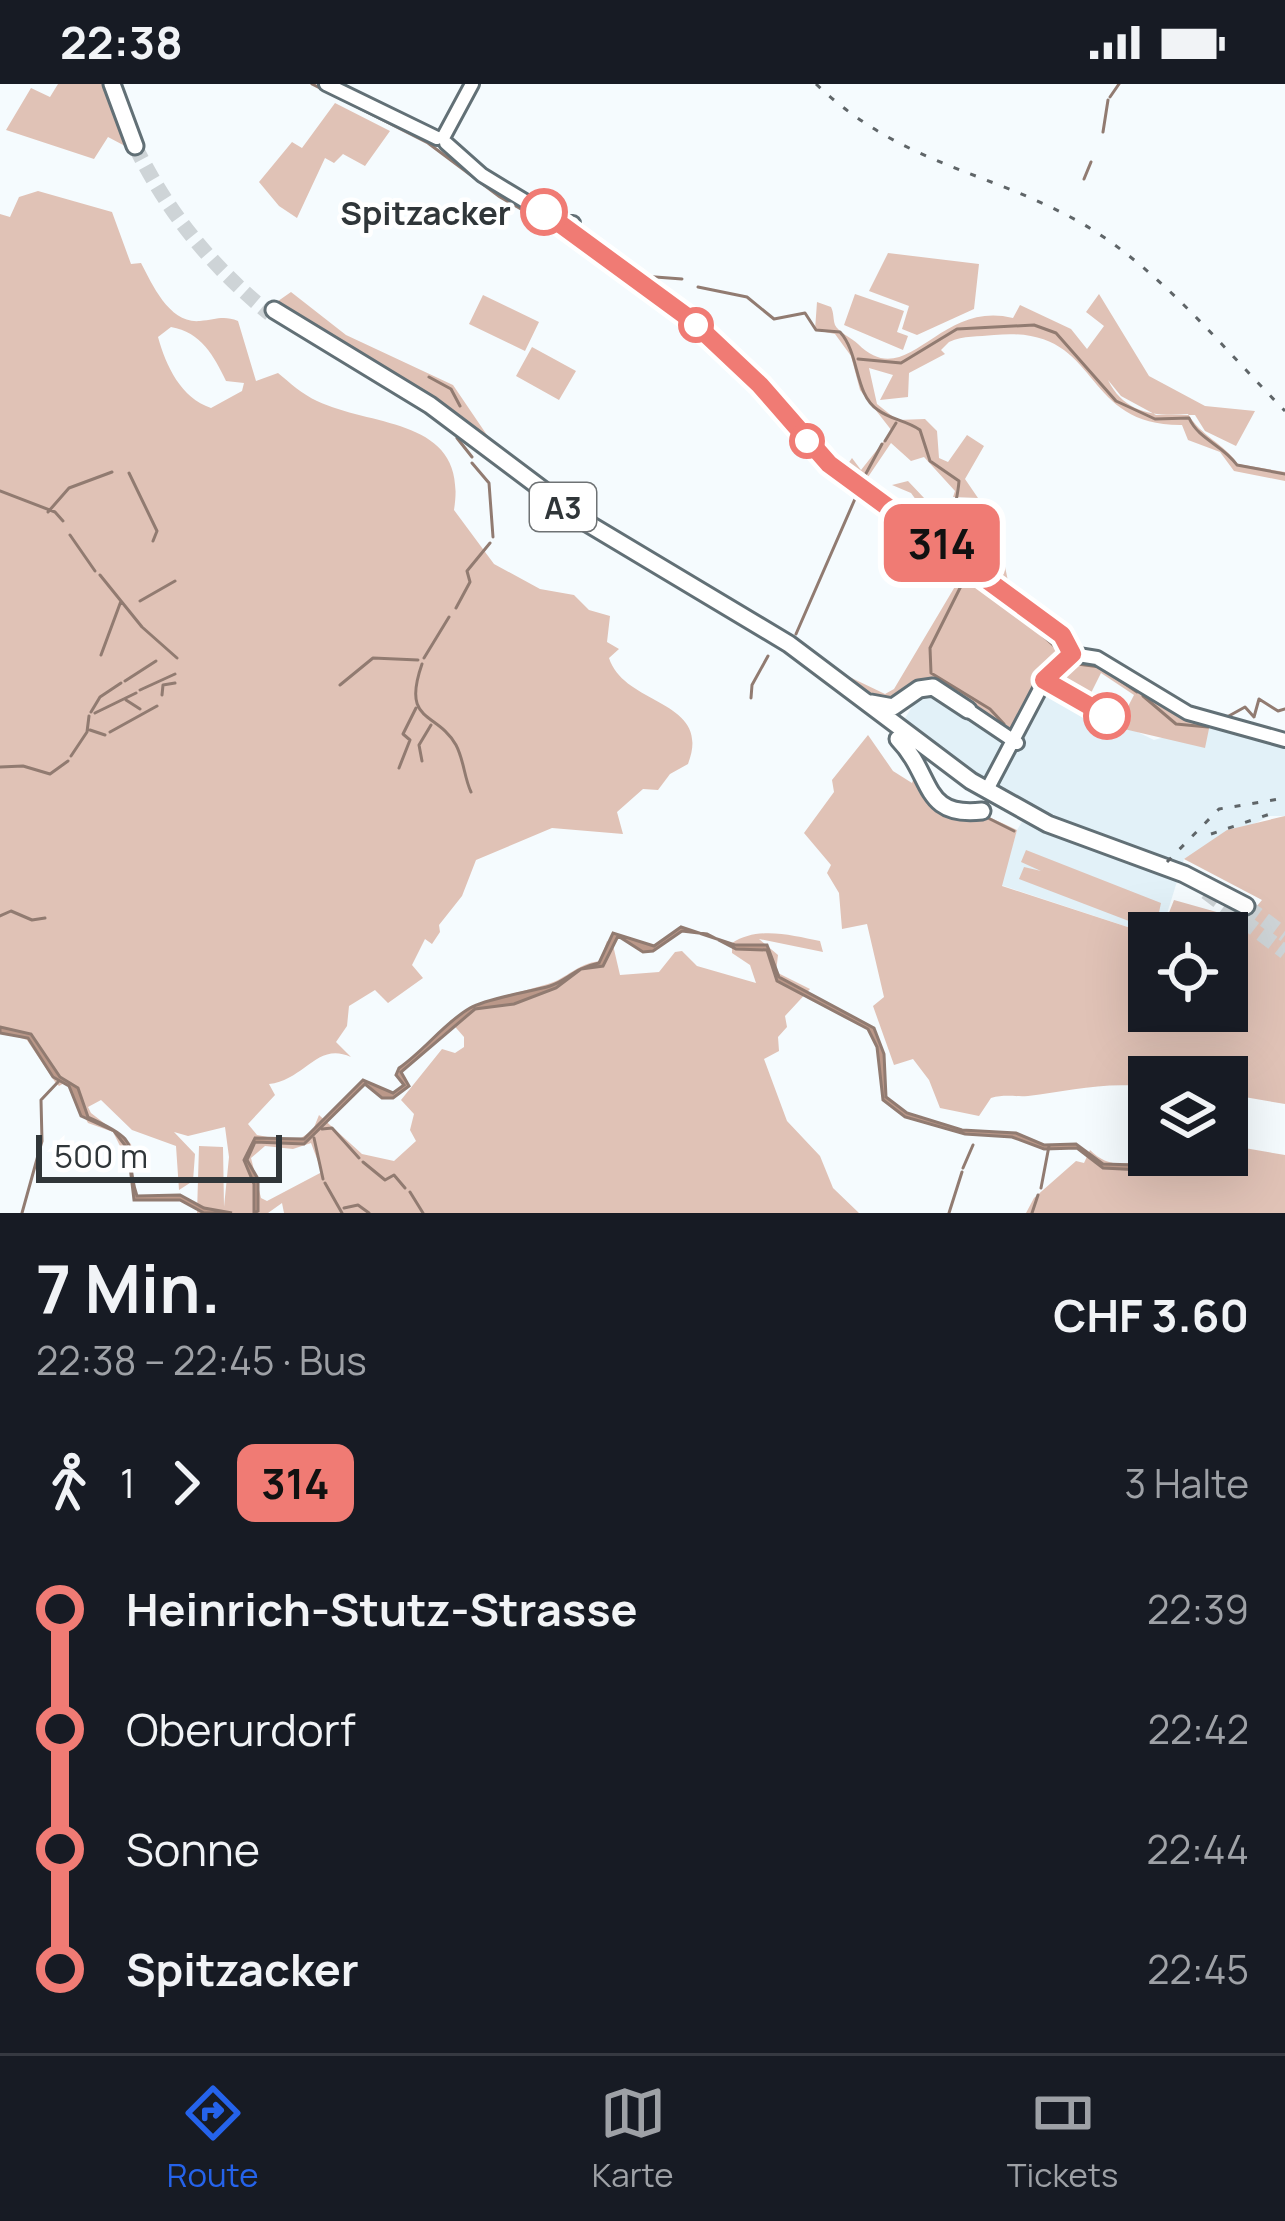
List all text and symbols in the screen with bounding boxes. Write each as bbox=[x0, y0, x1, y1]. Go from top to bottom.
text: 22:38 bbox=[60, 11, 183, 73]
place label: Spitzacker bbox=[340, 190, 511, 235]
marker: Spitzacker bbox=[522, 190, 566, 234]
unlabelled marker bbox=[680, 309, 712, 341]
unlabelled marker bbox=[791, 425, 823, 457]
road number: A3 bbox=[530, 483, 596, 531]
line badge: 314 bbox=[873, 504, 1011, 582]
text: 314 bbox=[908, 514, 976, 572]
unlabelled marker bbox=[1085, 694, 1129, 738]
map controls bbox=[1128, 912, 1248, 1176]
button: locate bbox=[1128, 912, 1248, 1032]
button: layers bbox=[1128, 1056, 1248, 1176]
scale bar bbox=[36, 1129, 282, 1182]
text: 500 m bbox=[54, 1133, 148, 1178]
text: 7 Min. bbox=[36, 1243, 221, 1333]
text: CHF 3.60 bbox=[1053, 1284, 1249, 1346]
text: 22:38 – 22:45 · Bus bbox=[36, 1333, 367, 1387]
icon: walk bbox=[36, 1450, 102, 1516]
icon: forward bbox=[153, 1450, 219, 1516]
text: 314 bbox=[261, 1454, 330, 1512]
text: 1 bbox=[120, 1456, 135, 1510]
text: 3 Halte bbox=[1125, 1456, 1249, 1510]
text: Heinrich-Stutz-Strasse bbox=[126, 1578, 638, 1640]
text: 22:39 bbox=[1147, 1582, 1249, 1636]
text: Oberurdorf bbox=[126, 1698, 356, 1760]
text: 22:42 bbox=[1148, 1702, 1249, 1756]
text: Sonne bbox=[126, 1818, 260, 1880]
text: 22:44 bbox=[1147, 1822, 1249, 1876]
text: Spitzacker bbox=[126, 1938, 359, 2000]
text: 22:45 bbox=[1147, 1942, 1249, 1996]
tab: Route bbox=[167, 2080, 258, 2197]
tab: Karte bbox=[592, 2080, 673, 2197]
tab: Tickets bbox=[1007, 2080, 1118, 2197]

